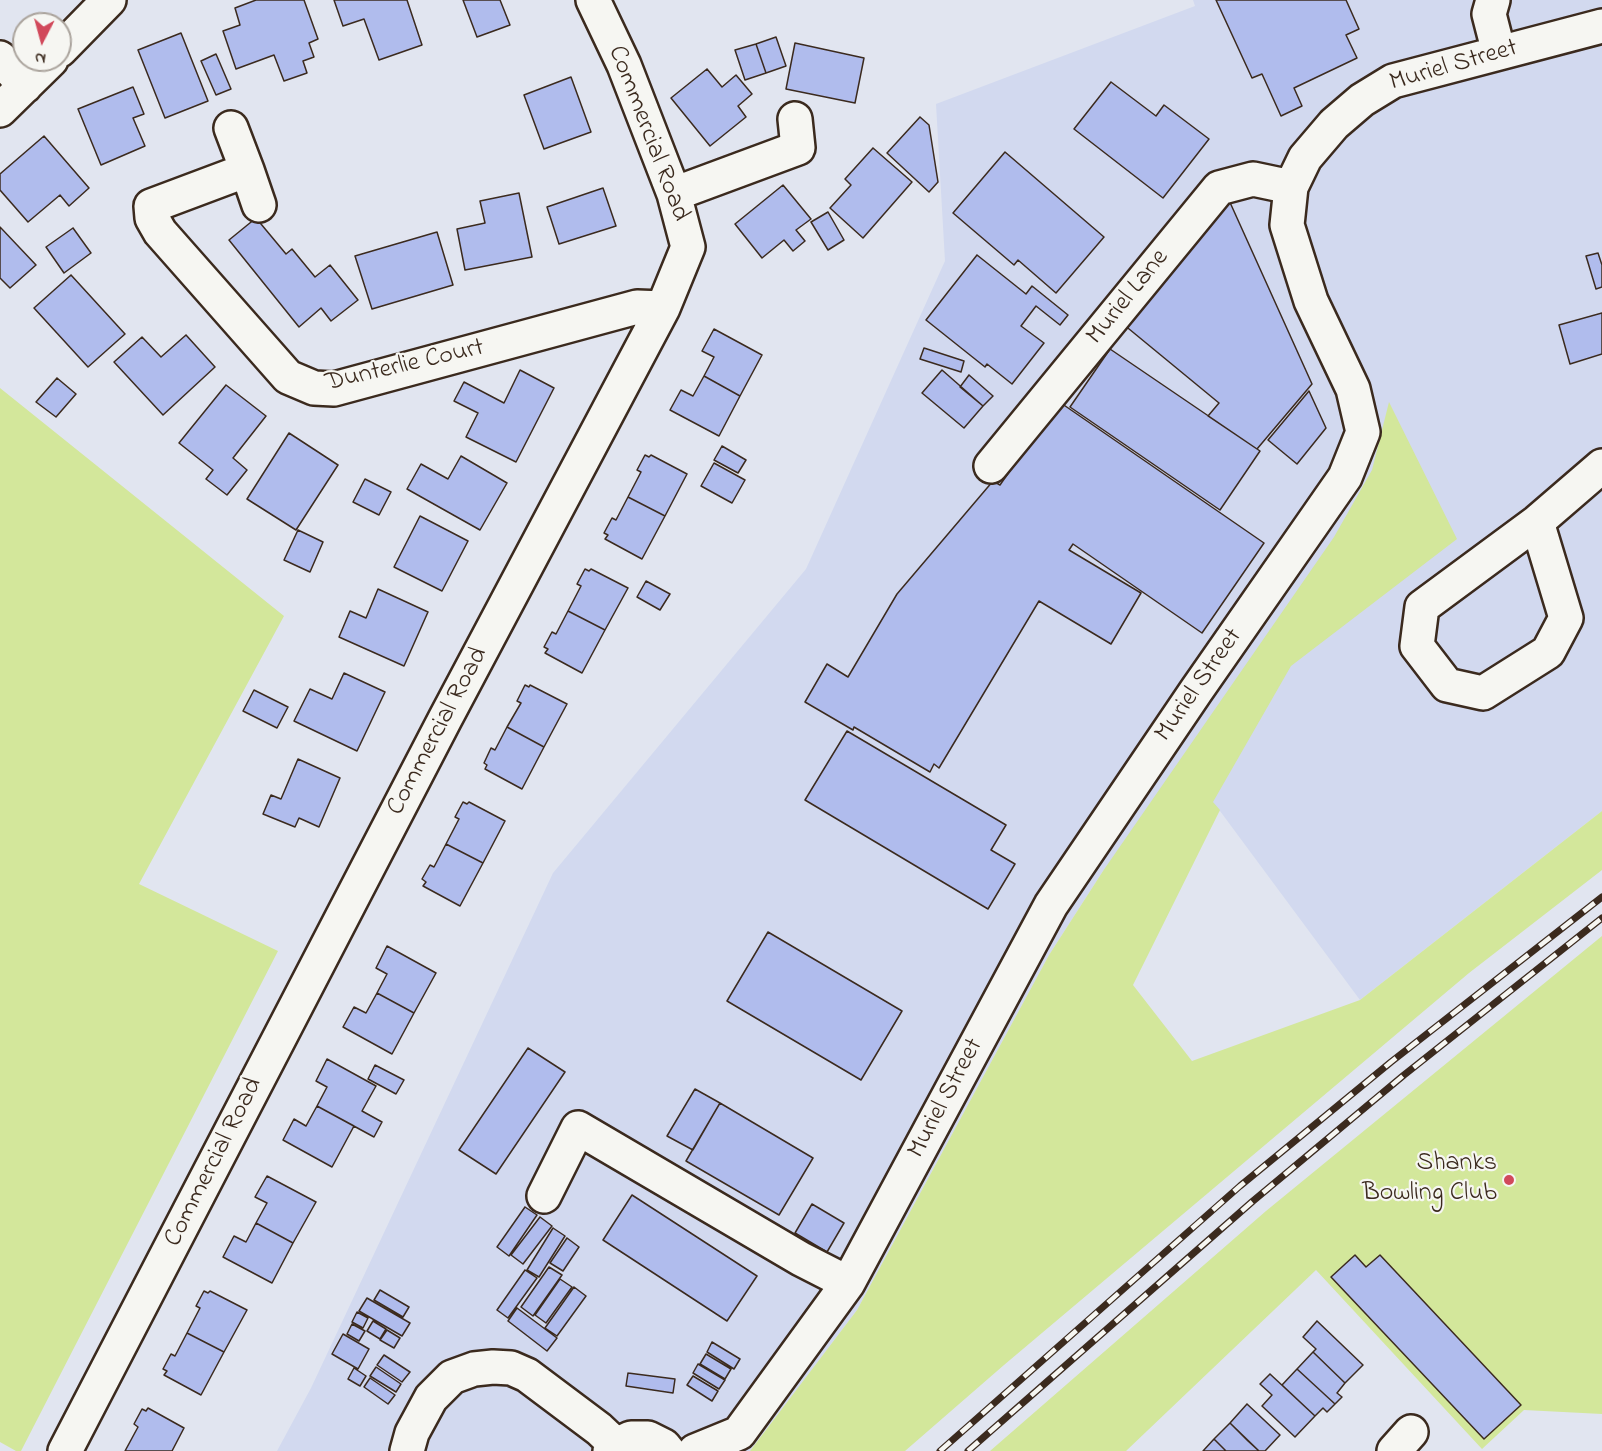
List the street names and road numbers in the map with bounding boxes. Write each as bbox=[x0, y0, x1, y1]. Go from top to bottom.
street label: Muriel Street bbox=[1387, 34, 1521, 100]
street label: Commercial Road bbox=[599, 42, 695, 226]
street label: Muriel Lane bbox=[1081, 244, 1177, 352]
street label: Dunterlie Court bbox=[323, 334, 487, 400]
street label: Muriel Street bbox=[1150, 623, 1250, 749]
street label: Commercial Road bbox=[382, 643, 496, 821]
street label: Muriel Street bbox=[902, 1034, 992, 1164]
street label: Commercial Road bbox=[159, 1073, 271, 1253]

